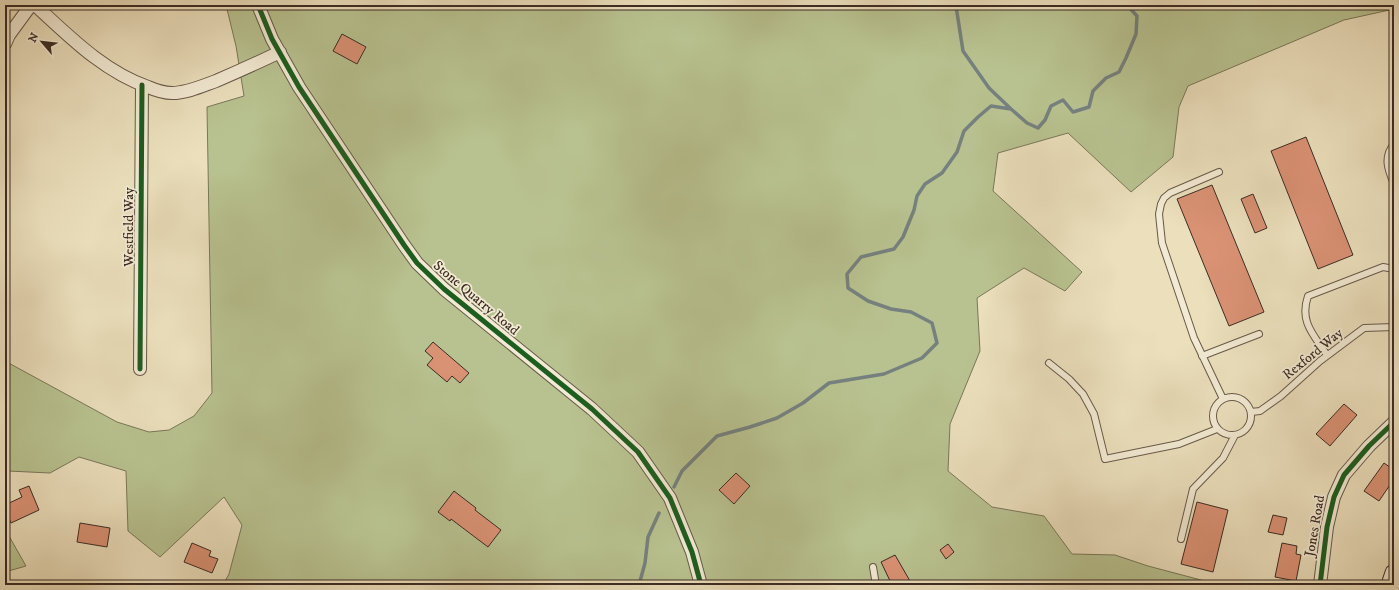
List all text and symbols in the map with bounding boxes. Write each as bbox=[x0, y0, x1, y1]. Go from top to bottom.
north arrow bbox=[22, 22, 62, 62]
text: N bbox=[26, 31, 42, 45]
street label: Westfield Way bbox=[120, 187, 138, 268]
street label: Stone Quarry Road bbox=[429, 257, 523, 339]
street label: Rexford Way bbox=[1279, 324, 1347, 384]
street label: Jones Road bbox=[1300, 494, 1329, 560]

